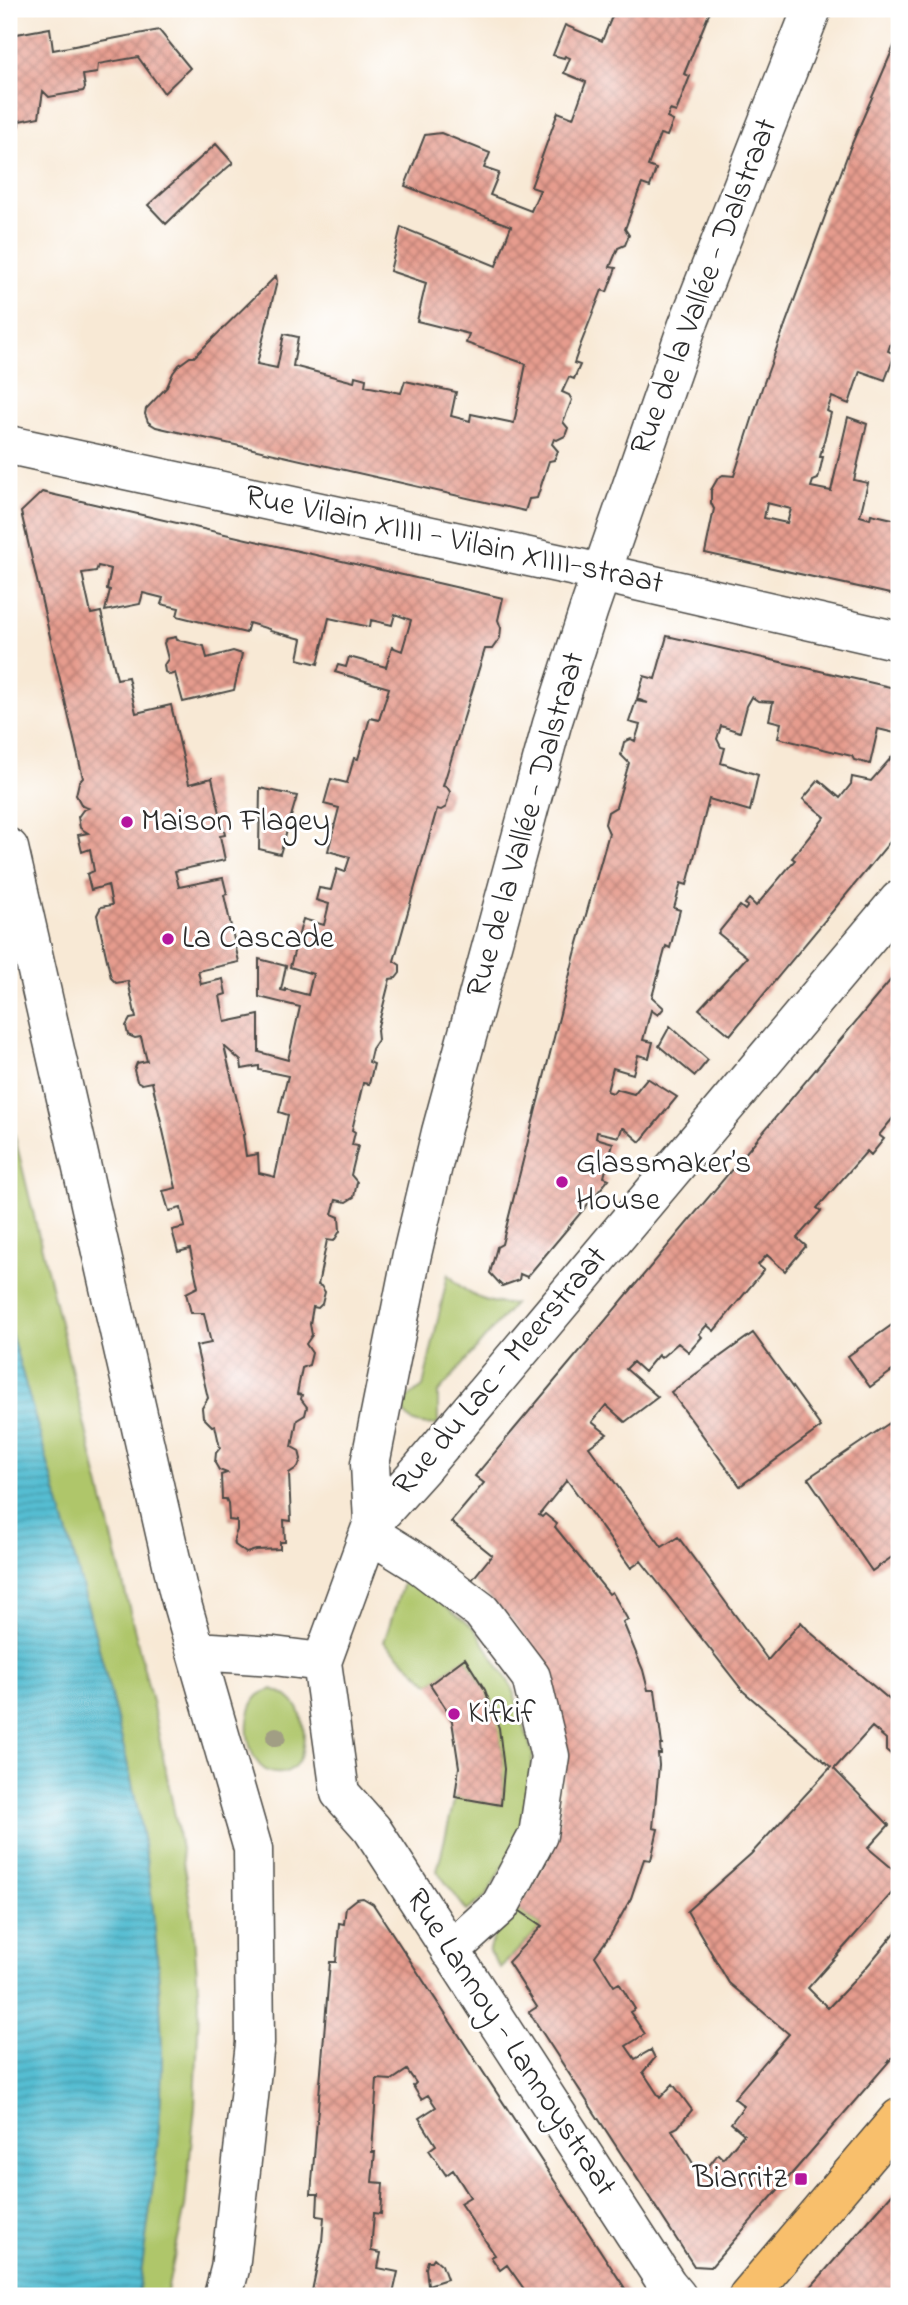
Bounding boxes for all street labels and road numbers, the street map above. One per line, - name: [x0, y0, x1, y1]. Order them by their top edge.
- street label: Rue de la Vallée - Dalstraat: [619, 112, 791, 462]
- street label: Rue Vilain XIIII - Vilain XIIII-straat: [240, 474, 668, 608]
- street label: Rue de la Vallée - Dalstraat: [455, 647, 599, 1003]
- street label: Rue du Lac - Meerstraat: [382, 1236, 620, 1507]
- street label: Rue Lannoy - Lannoystraat: [393, 1880, 628, 2206]

